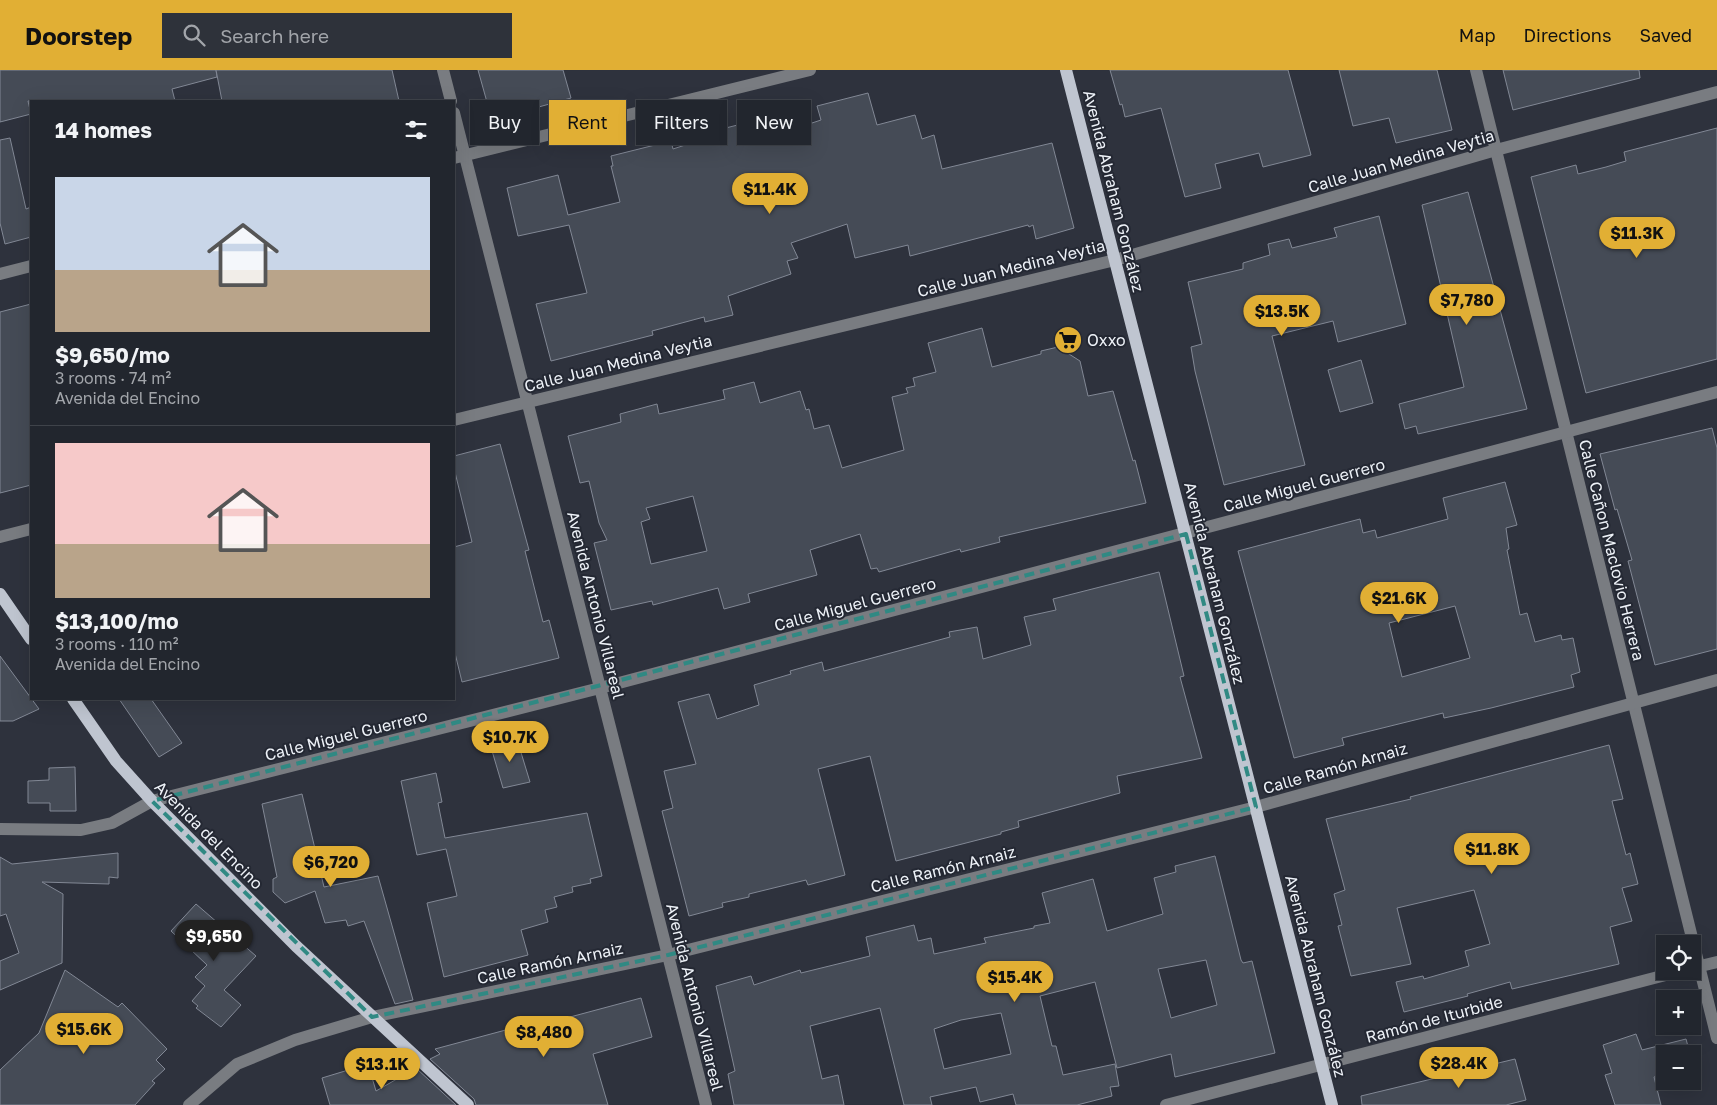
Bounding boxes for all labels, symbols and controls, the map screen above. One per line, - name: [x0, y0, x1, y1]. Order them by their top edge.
- search box: [162, 13, 512, 58]
- text: Doorstep: [25, 21, 132, 50]
- icon: search: [180, 21, 208, 49]
- text: Search here: [220, 24, 329, 47]
- text: Map: [1459, 24, 1495, 46]
- text: Directions: [1523, 24, 1611, 46]
- text: Saved: [1639, 24, 1692, 46]
- street label: Avenida Abraham González: [1079, 88, 1149, 294]
- chip: Buy: [470, 100, 539, 145]
- chip: Rent: [549, 100, 626, 145]
- chip: Filters: [636, 100, 727, 145]
- chip: New: [737, 100, 811, 145]
- icon: filters: [402, 116, 430, 144]
- text: 14 homes: [55, 117, 152, 143]
- street label: Calle Juan Medina Veytia: [1306, 125, 1496, 197]
- pin: $11.4K: [729, 172, 811, 215]
- text: $11.4K: [743, 179, 797, 199]
- icon: home: [198, 210, 288, 300]
- pin: $11.3K: [1596, 216, 1678, 259]
- text: $11.3K: [1610, 223, 1664, 243]
- street label: Calle Juan Medina Veytia: [915, 235, 1107, 301]
- pin: $7,780: [1426, 284, 1508, 326]
- text: $7,780: [1440, 290, 1494, 310]
- pin: $13.5K: [1241, 294, 1323, 337]
- text: $13.5K: [1254, 301, 1310, 321]
- supermarket icon: Oxxo: [1053, 325, 1083, 355]
- street label: Calle Juan Medina Veytia: [522, 330, 714, 396]
- place label: Oxxo: [1087, 330, 1126, 350]
- text: $9,650/mo: [55, 342, 170, 368]
- text: 3 rooms · 74 m²: [55, 368, 171, 388]
- text: Avenida del Encino: [55, 388, 200, 408]
- street label: Calle Cañon Maclovio Herrera: [1575, 437, 1649, 663]
- street label: Calle Miguel Guerrero: [1221, 454, 1387, 516]
- icon: home: [198, 475, 288, 565]
- street label: Avenida Abraham González: [1180, 480, 1250, 686]
- street label: Avenida Antonio Villareal: [563, 509, 629, 701]
- street label: Calle Miguel Guerrero: [772, 573, 938, 635]
- pin: $21.6K: [1358, 582, 1440, 624]
- text: $21.6K: [1371, 588, 1427, 608]
- text: $13,100/mo: [55, 608, 179, 634]
- text: 3 rooms · 110 m²: [55, 634, 178, 654]
- text: Avenida del Encino: [55, 654, 200, 674]
- street label: Calle Miguel Guerrero: [263, 705, 429, 765]
- pin: $10.7K: [469, 720, 551, 763]
- text: $10.7K: [483, 727, 537, 747]
- street label: Calle Ramón Arnaiz: [1261, 738, 1409, 798]
- street label: Avenida del Encino: [151, 777, 267, 893]
- pin: $11.8K: [1451, 832, 1533, 875]
- text: $11.8K: [1465, 839, 1519, 859]
- street label: Calle Ramón Arnaiz: [868, 841, 1018, 897]
- pin: $6,720: [290, 846, 372, 888]
- text: $6,720: [304, 852, 358, 872]
- street label: Avenida Abraham González: [1281, 873, 1351, 1079]
- street label: Avenida Antonio Villareal: [662, 901, 728, 1093]
- pin: $9,650: [173, 920, 255, 962]
- text: $9,650: [186, 926, 242, 946]
- map controls: [1656, 935, 1701, 1090]
- button: locate: [1656, 935, 1701, 980]
- street label: Calle Ramón Arnaiz: [475, 938, 625, 988]
- pin: $15.4K: [974, 960, 1056, 1003]
- text: $15.4K: [987, 967, 1043, 987]
- button: +: [1656, 990, 1701, 1035]
- street label: Ramón de Iturbide: [1363, 991, 1505, 1047]
- pin: $15.6K: [43, 1012, 125, 1055]
- pin: $8,480: [503, 1016, 585, 1058]
- text: $15.6K: [56, 1019, 112, 1039]
- text: $8,480: [516, 1022, 572, 1042]
- button: −: [1656, 1045, 1701, 1090]
- pin: $28.4K: [1418, 1046, 1500, 1089]
- pin: $13.1K: [341, 1048, 423, 1090]
- text: $28.4K: [1430, 1053, 1488, 1073]
- text: $13.1K: [355, 1054, 409, 1074]

